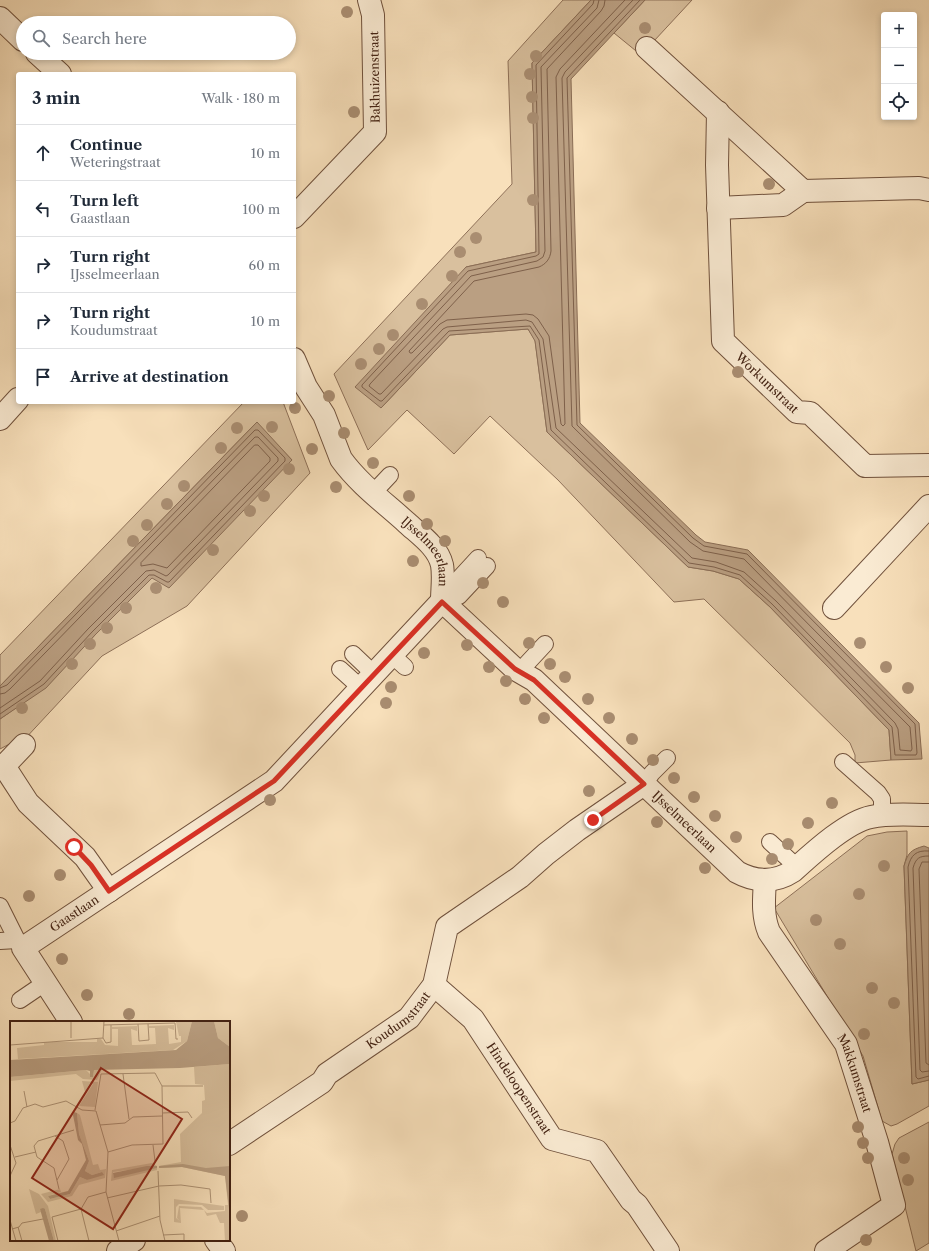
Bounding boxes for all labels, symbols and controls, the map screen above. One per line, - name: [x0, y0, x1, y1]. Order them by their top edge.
- map controls: [881, 12, 917, 120]
- button: +: [881, 12, 917, 48]
- search box: [16, 16, 296, 60]
- icon: search: [30, 27, 52, 49]
- text: Search here: [62, 29, 147, 48]
- street label: Bakhuizenstraat: [366, 30, 383, 123]
- button: −: [881, 48, 917, 84]
- button: locate: [881, 84, 917, 120]
- text: 3 min: [32, 88, 81, 108]
- text: Walk · 180 m: [201, 90, 280, 106]
- text: Continue: [70, 135, 142, 154]
- icon: ahead: [32, 142, 54, 164]
- text: 10 m: [251, 145, 280, 161]
- text: Weteringstraat: [70, 154, 161, 170]
- text: Turn left: [70, 191, 139, 210]
- icon: left: [32, 198, 54, 220]
- text: 100 m: [242, 201, 280, 217]
- text: Gaastlaan: [70, 210, 130, 226]
- text: Turn right: [70, 247, 150, 266]
- icon: right: [32, 254, 54, 276]
- text: 60 m: [249, 257, 280, 273]
- text: IJsselmeerlaan: [70, 266, 160, 282]
- text: Turn right: [70, 303, 150, 322]
- icon: right: [32, 310, 54, 332]
- text: 10 m: [251, 313, 280, 329]
- text: Koudumstraat: [70, 322, 158, 338]
- street label: Workumstraat: [732, 348, 802, 417]
- icon: arrive: [32, 366, 54, 388]
- text: Arrive at destination: [70, 367, 229, 386]
- street label: IJsselmeerlaan: [398, 513, 451, 588]
- street label: IJsselmeerlaan: [649, 788, 720, 856]
- route end: [584, 811, 602, 829]
- route start: [65, 838, 83, 856]
- street label: Gaastlaan: [47, 891, 102, 935]
- street label: Koudumstraat: [363, 988, 434, 1052]
- inset map: [10, 1021, 230, 1241]
- street label: Makkumstraat: [834, 1031, 875, 1115]
- street label: Hindeloopenstraat: [484, 1040, 555, 1138]

